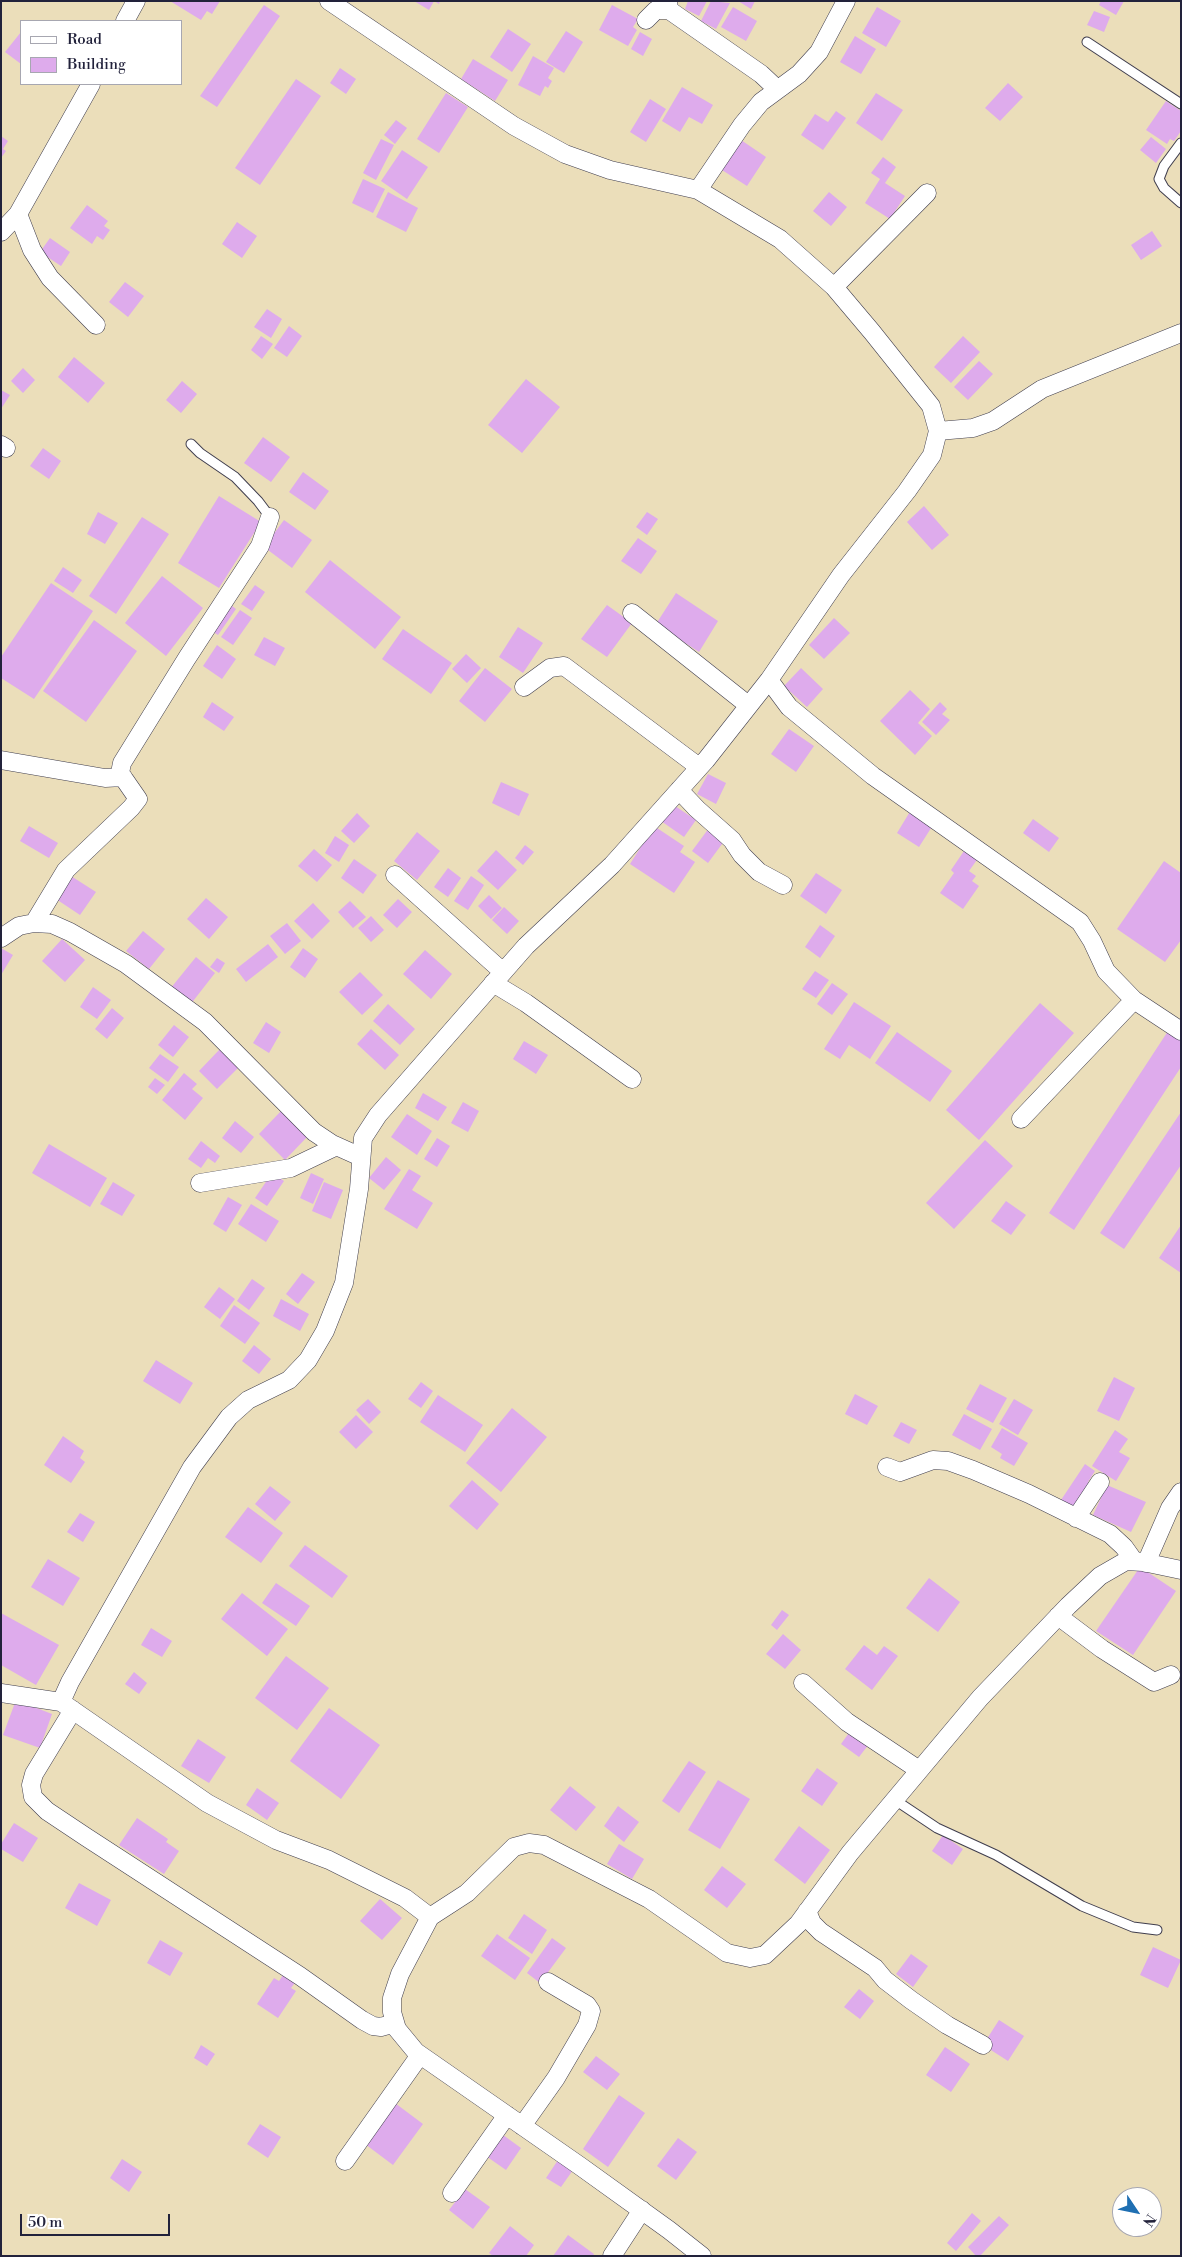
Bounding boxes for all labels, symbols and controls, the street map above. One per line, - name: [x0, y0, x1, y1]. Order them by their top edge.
- legend: [20, 20, 182, 85]
- text: Road: [67, 30, 102, 49]
- text: Building: [67, 55, 126, 74]
- north arrow: [1112, 2187, 1162, 2237]
- scale bar: [22, 2204, 172, 2236]
- text: N: [1138, 2210, 1159, 2229]
- text: 50 m: [28, 2213, 62, 2232]

